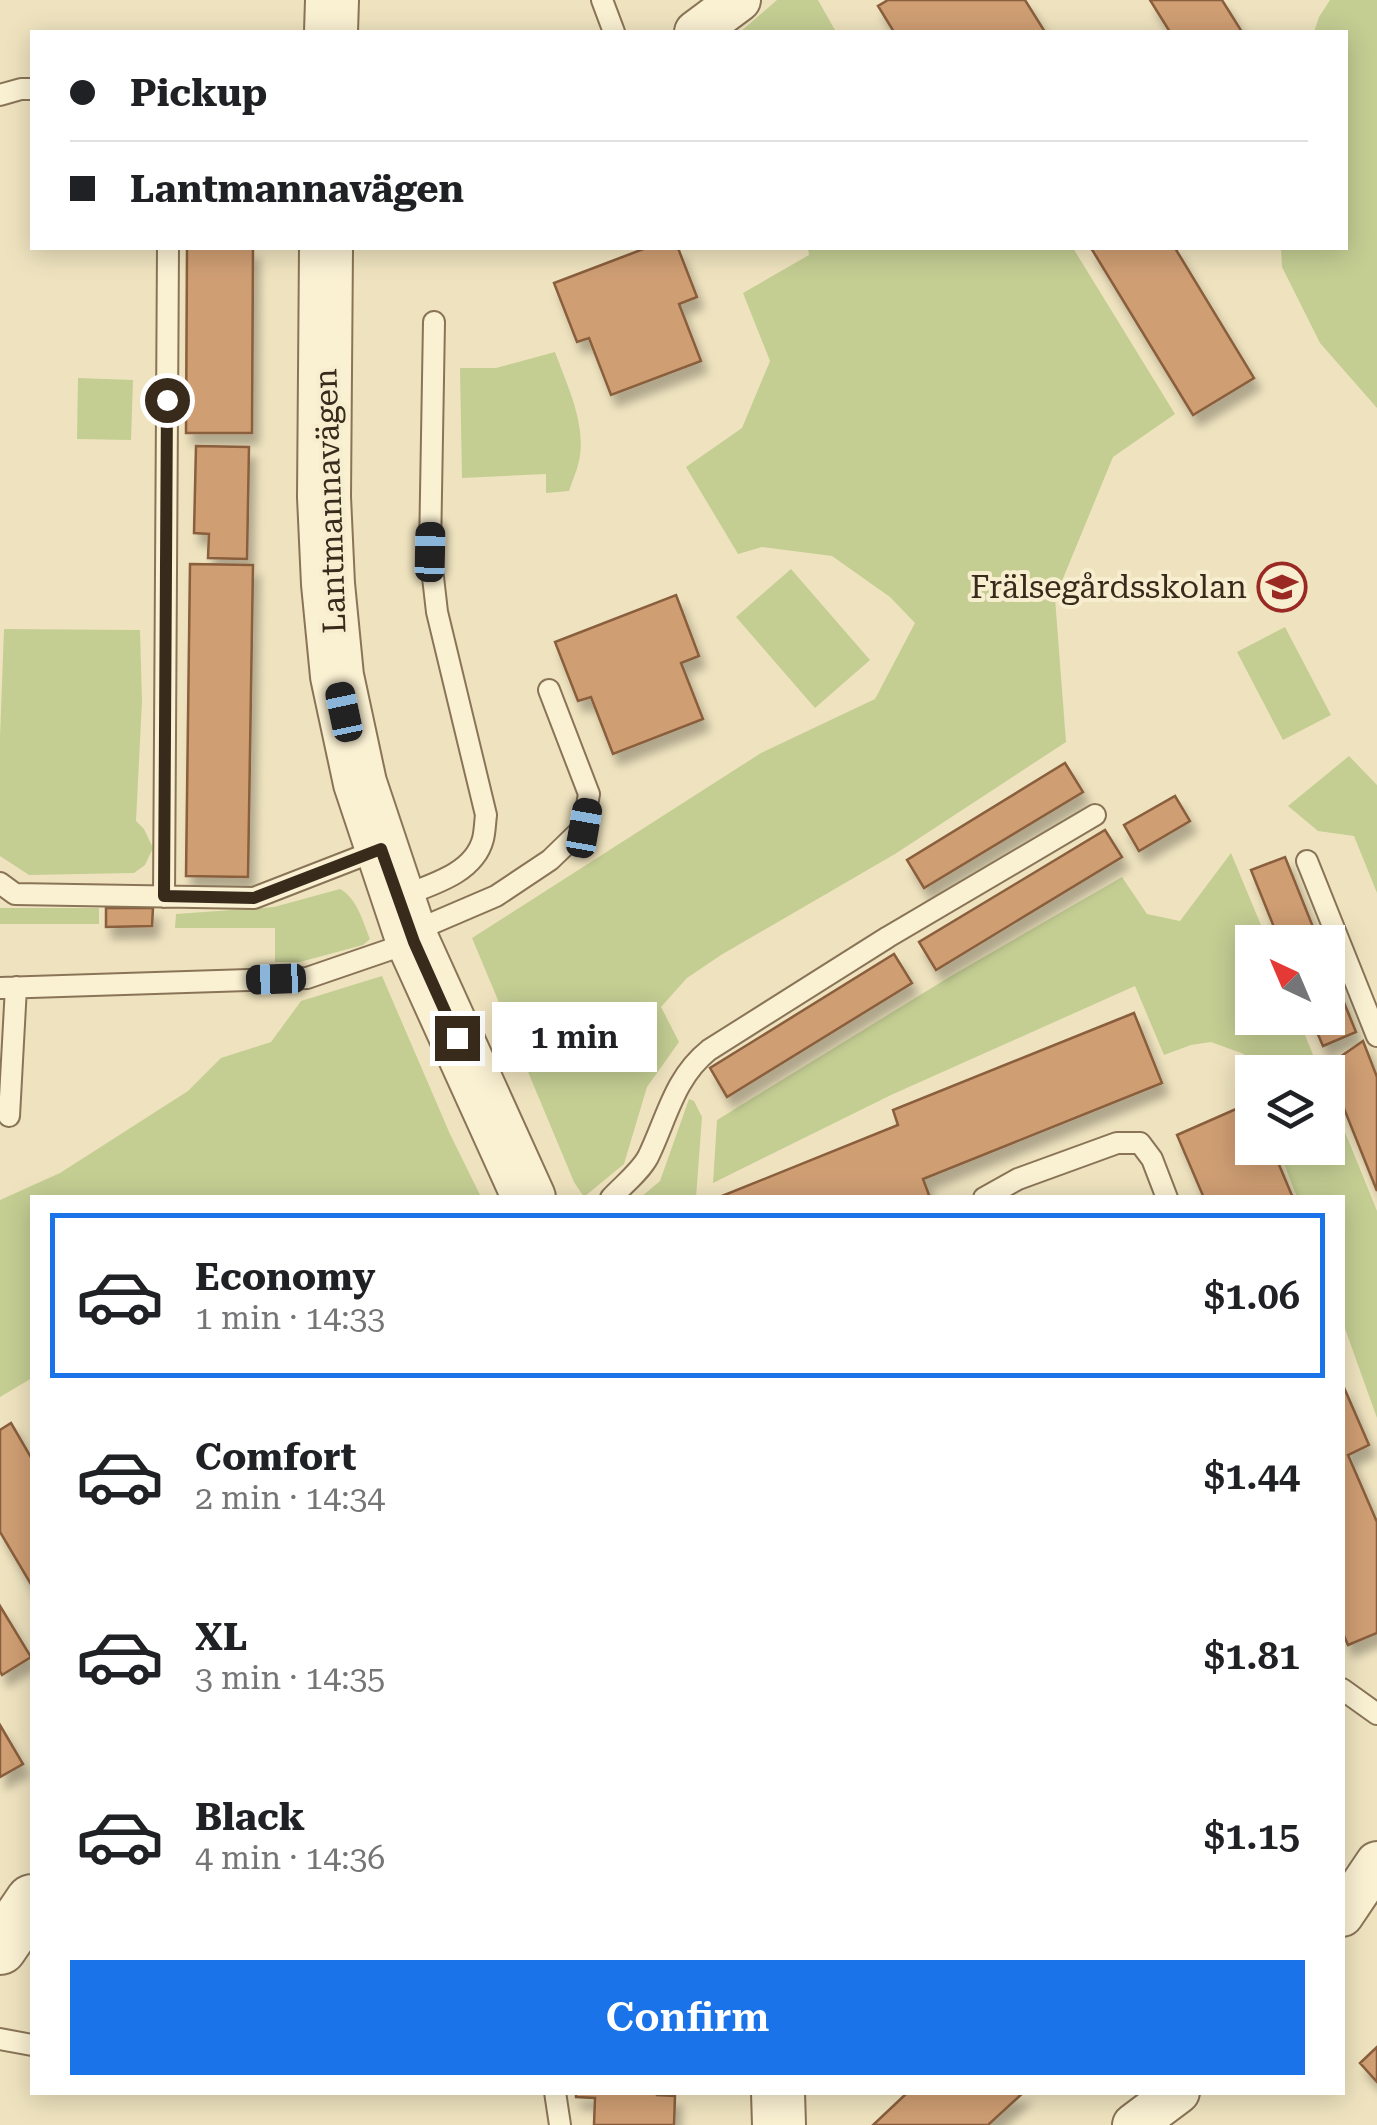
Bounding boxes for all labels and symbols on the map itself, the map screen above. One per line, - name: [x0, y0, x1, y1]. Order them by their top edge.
- street label: Lantmannavägen: [306, 368, 354, 634]
- route start: [145, 378, 190, 423]
- car: [414, 522, 446, 582]
- school or university icon: Frälsegårdsskolan: [1256, 561, 1308, 613]
- place label: Frälsegårdsskolan: [970, 568, 1247, 606]
- car: [323, 680, 365, 744]
- car: [564, 796, 604, 860]
- north arrow: [1235, 925, 1345, 1035]
- car: [245, 963, 307, 995]
- callout: 1 min: [492, 1003, 657, 1073]
- route end: [435, 1016, 480, 1061]

